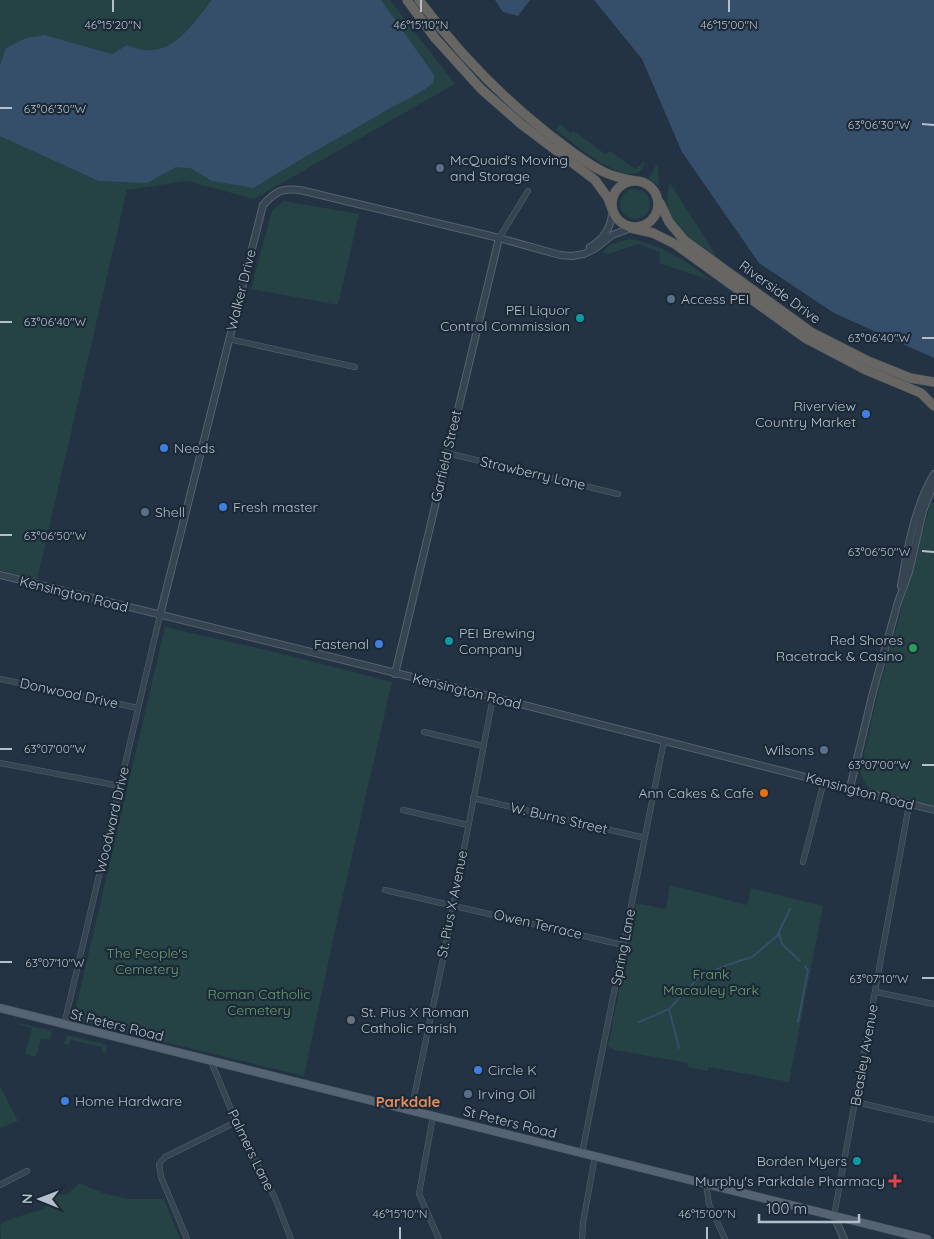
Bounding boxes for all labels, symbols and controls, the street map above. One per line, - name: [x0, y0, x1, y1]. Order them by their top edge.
- text: 46°15'20"N: [84, 17, 142, 32]
- text: 46°15'10"N: [394, 17, 448, 32]
- text: 46°15'00"N: [700, 17, 758, 32]
- text: 63°06'30"W: [24, 101, 87, 116]
- text: 63°06'30"W: [848, 117, 911, 132]
- place label: McQuaid's Moving and Storage: [450, 151, 568, 185]
- marker: McQuaid's Moving and Storage: [434, 162, 446, 174]
- street label: Walker Drive: [222, 247, 260, 332]
- street label: Riverside Drive: [736, 256, 824, 328]
- place label: Access PEI: [681, 290, 749, 308]
- marker: Access PEI: [665, 293, 677, 305]
- place label: PEI Liquor Control Commission: [440, 301, 571, 335]
- marker: PEI Liquor Control Commission: [574, 312, 586, 324]
- text: 63°06'40"W: [24, 314, 87, 329]
- text: 63°06'40"W: [848, 330, 911, 345]
- place label: Riverview Country Market: [755, 397, 856, 431]
- street label: Garfield Street: [427, 408, 465, 504]
- marker: Riverview Country Market: [860, 408, 872, 420]
- place label: Needs: [174, 439, 215, 457]
- marker: Needs: [158, 442, 170, 454]
- street label: Strawberry Lane: [479, 452, 588, 494]
- place label: Fresh master: [233, 498, 319, 516]
- marker: Fresh master: [217, 501, 229, 513]
- place label: Shell: [155, 503, 185, 521]
- marker: Shell: [139, 506, 151, 518]
- text: 63°06'50"W: [24, 528, 87, 543]
- text: 63°06'50"W: [848, 544, 911, 559]
- street label: Kensington Road: [18, 572, 130, 616]
- place label: PEI Brewing Company: [459, 624, 535, 658]
- place label: Red Shores Racetrack & Casino: [776, 631, 903, 665]
- place label: Fastenal: [314, 635, 369, 653]
- marker: PEI Brewing Company: [443, 635, 455, 647]
- marker: Fastenal: [373, 638, 385, 650]
- marker: Red Shores Racetrack & Casino: [907, 642, 919, 654]
- street label: Kensington Road: [411, 669, 523, 713]
- street label: Donwood Drive: [18, 674, 120, 712]
- text: 63°07'00"W: [24, 741, 86, 756]
- place label: Wilsons: [765, 741, 814, 759]
- marker: Wilsons: [818, 744, 830, 756]
- text: 63°07'00"W: [848, 757, 910, 772]
- street label: Woodward Drive: [91, 765, 133, 875]
- street label: Kensington Road: [804, 768, 916, 814]
- place label: Ann Cakes & Cafe: [638, 784, 754, 802]
- marker: Ann Cakes & Cafe: [758, 787, 770, 799]
- street label: W. Burns Street: [509, 798, 610, 838]
- street label: St. Pius X Avenue: [433, 849, 471, 959]
- street label: Owen Terrace: [492, 905, 584, 943]
- street label: Spring Lane: [607, 907, 639, 987]
- park label: The People's Cemetery: [106, 944, 188, 978]
- text: 63°07'10"W: [25, 955, 85, 970]
- park label: Frank Macauley Park: [663, 965, 759, 999]
- text: 63°07'10"W: [849, 971, 909, 986]
- park label: Roman Catholic Cemetery: [207, 985, 311, 1019]
- place label: St. Pius X Roman Catholic Parish: [361, 1003, 469, 1037]
- street label: Beasley Avenue: [846, 1003, 882, 1107]
- street label: St Peters Road: [68, 1005, 166, 1045]
- marker: St. Pius X Roman Catholic Parish: [345, 1014, 357, 1026]
- place label: Circle K: [488, 1061, 537, 1079]
- marker: Circle K: [472, 1064, 484, 1076]
- place label: Irving Oil: [478, 1085, 536, 1103]
- marker: Irving Oil: [462, 1088, 474, 1100]
- place label: Home Hardware: [75, 1092, 182, 1110]
- district label: Parkdale: [376, 1092, 440, 1111]
- marker: Home Hardware: [59, 1095, 71, 1107]
- street label: St Peters Road: [461, 1102, 559, 1142]
- street label: Palmers Lane: [224, 1106, 278, 1194]
- place label: Borden Myers: [757, 1152, 847, 1170]
- marker: Borden Myers: [851, 1155, 863, 1167]
- place label: Murphy's Parkdale Pharmacy: [695, 1172, 885, 1190]
- north arrow: [15, 1174, 65, 1224]
- marker: Murphy's Parkdale Pharmacy: [889, 1175, 901, 1187]
- scale bar: [759, 1192, 859, 1224]
- text: N: [18, 1193, 36, 1204]
- text: 100 m: [766, 1199, 807, 1218]
- text: 46°15'10"N: [373, 1206, 427, 1221]
- text: 46°15'00"N: [678, 1206, 736, 1221]

